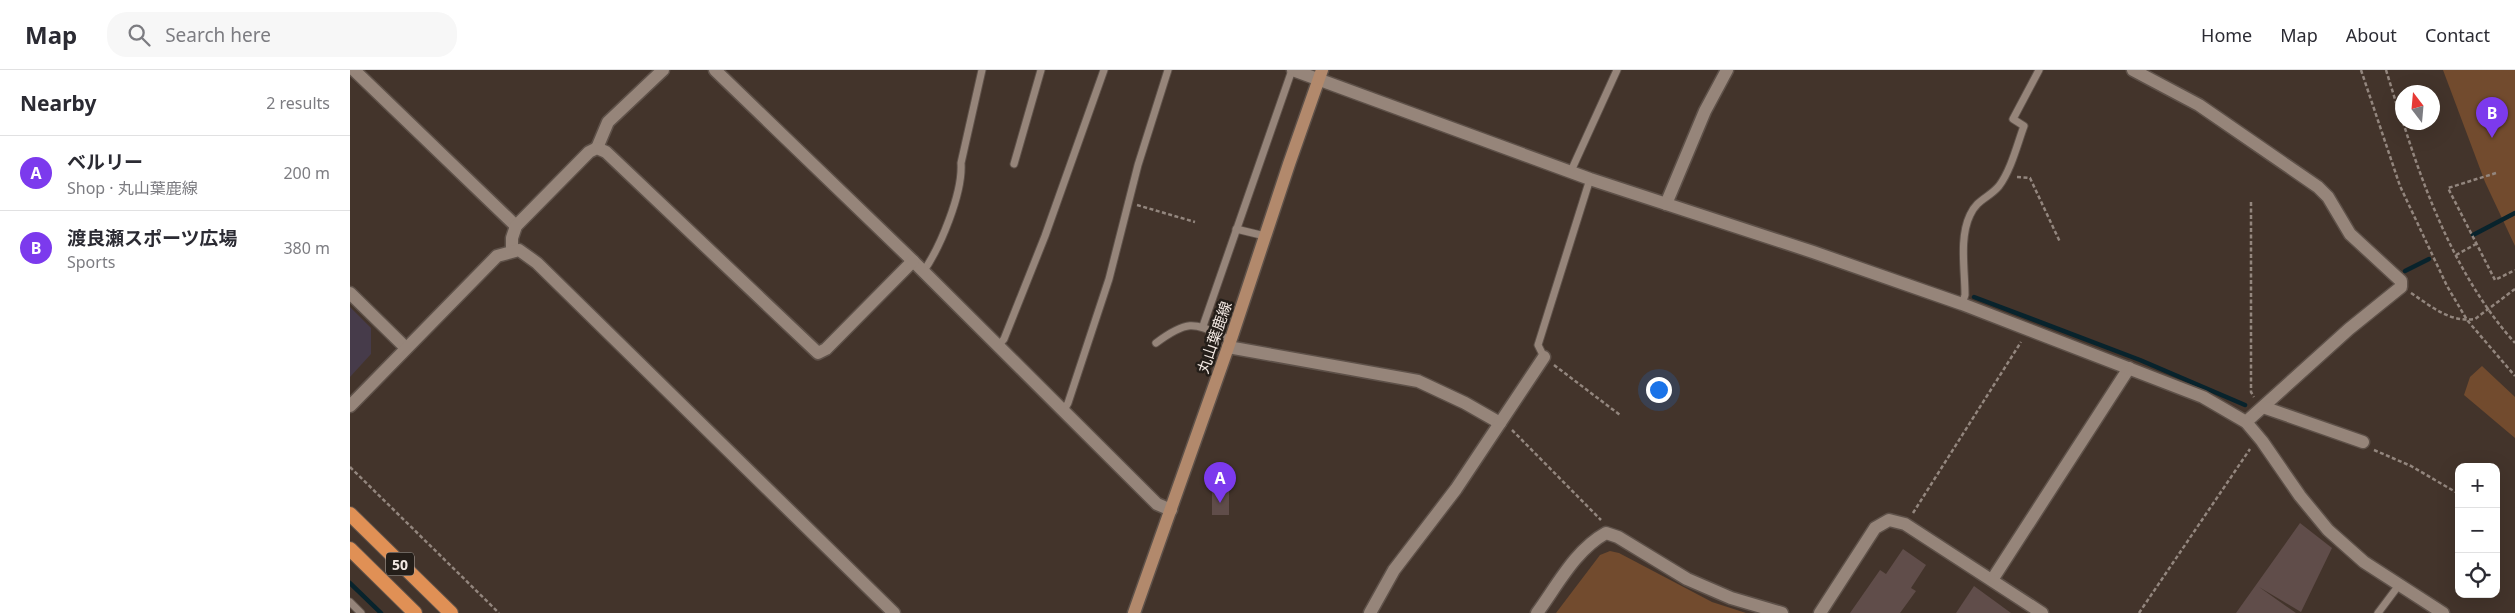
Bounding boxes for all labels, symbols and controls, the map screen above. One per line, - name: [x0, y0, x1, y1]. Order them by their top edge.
- search box: [107, 12, 457, 57]
- text: Map: [25, 18, 77, 51]
- icon: search: [125, 21, 153, 49]
- text: Search here: [165, 22, 271, 48]
- text: Home: [2201, 23, 2252, 47]
- text: Map: [2280, 23, 2318, 47]
- text: About: [2346, 23, 2397, 47]
- text: Contact: [2425, 23, 2490, 47]
- north arrow: [2395, 85, 2440, 130]
- text: Nearby: [20, 89, 96, 117]
- text: 2 results: [266, 92, 330, 114]
- pin: B: [2476, 97, 2508, 138]
- text: ベルリー: [67, 149, 143, 175]
- text: A: [30, 162, 42, 184]
- text: 200 m: [283, 162, 330, 184]
- text: Shop · 丸山葉鹿線: [67, 177, 198, 199]
- text: 渡良瀬スポーツ広場: [67, 225, 238, 251]
- text: B: [31, 237, 41, 259]
- text: 380 m: [283, 237, 330, 259]
- text: Sports: [67, 251, 115, 273]
- street label: 丸山葉鹿線: [1192, 298, 1236, 376]
- your location: [1646, 377, 1672, 403]
- pin: A: [1204, 462, 1236, 503]
- map controls: [2455, 463, 2500, 598]
- button: +: [2455, 463, 2500, 508]
- button: −: [2455, 508, 2500, 553]
- road number: 50: [386, 552, 414, 576]
- button: locate: [2455, 553, 2500, 598]

